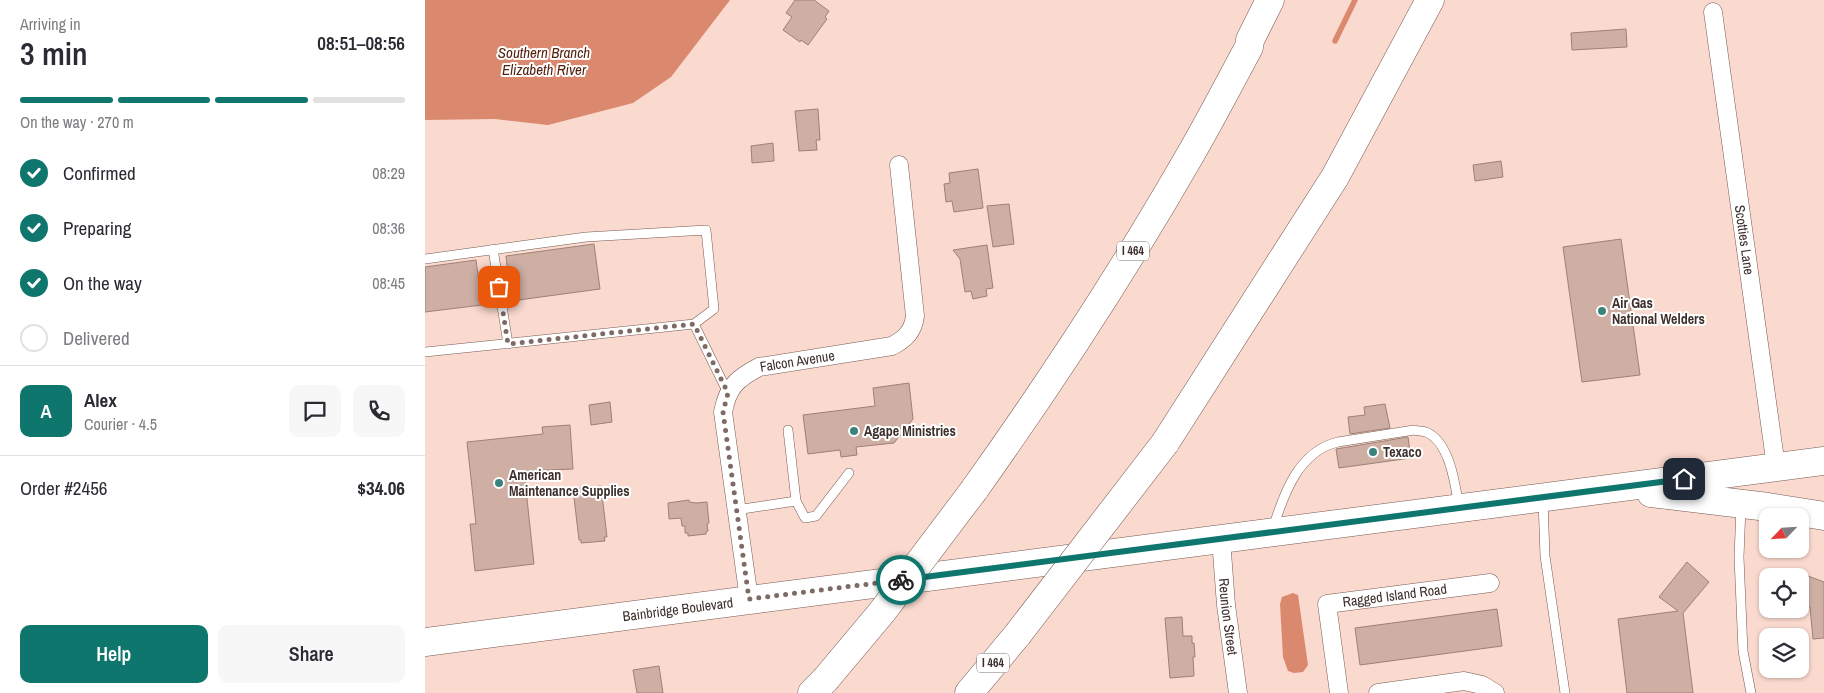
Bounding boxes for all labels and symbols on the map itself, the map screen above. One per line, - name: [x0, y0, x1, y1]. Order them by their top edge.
- water label: Southern Branch Elizabeth River: [498, 42, 590, 80]
- street label: Scotties Lane: [1731, 204, 1758, 276]
- road number: I 464: [1117, 242, 1149, 260]
- pin: [478, 266, 520, 308]
- place label: Air Gas National Welders: [1612, 294, 1705, 328]
- marker: Air Gas National Welders: [1596, 305, 1608, 317]
- street label: Falcon Avenue: [759, 346, 836, 376]
- place label: Agape Ministries: [864, 422, 956, 440]
- marker: Agape Ministries: [848, 425, 860, 437]
- place label: Texaco: [1383, 443, 1422, 461]
- marker: Texaco: [1367, 446, 1379, 458]
- pin: [1663, 458, 1705, 500]
- place label: American Maintenance Supplies: [509, 466, 630, 500]
- marker: American Maintenance Supplies: [493, 477, 505, 489]
- north arrow: [1759, 508, 1809, 558]
- courier: [876, 555, 926, 605]
- street label: Reunion Street: [1215, 578, 1242, 656]
- street label: Ragged Island Road: [1342, 580, 1448, 611]
- street label: Bainbridge Boulevard: [622, 593, 734, 625]
- road number: I 464: [977, 654, 1009, 672]

